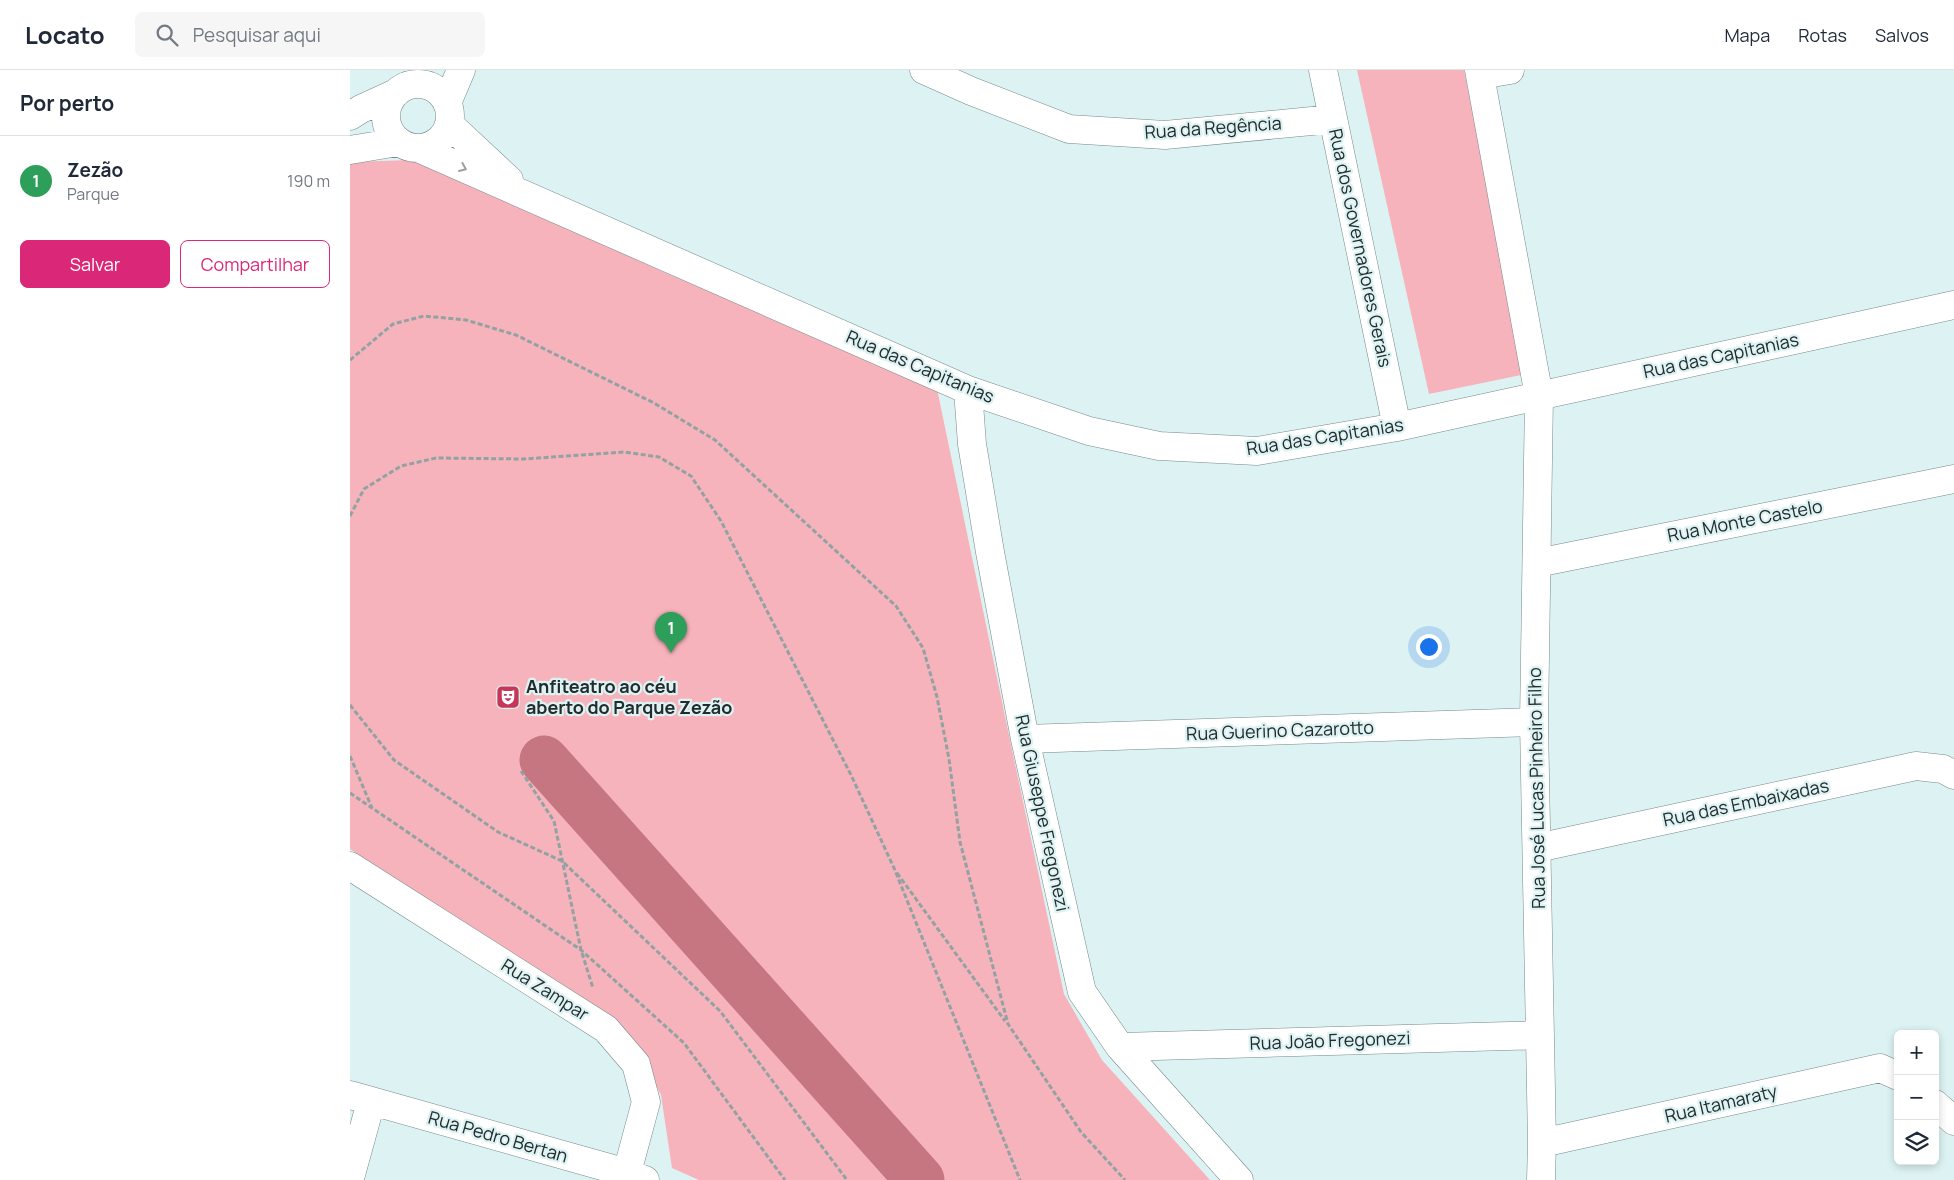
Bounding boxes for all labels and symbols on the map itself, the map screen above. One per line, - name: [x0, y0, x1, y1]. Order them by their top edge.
- street label: Rua da Regência: [1144, 110, 1282, 144]
- street label: Rua dos Governadores Gerais: [1324, 126, 1398, 369]
- one-way arrow: [458, 162, 466, 172]
- street label: Rua das Capitanias: [843, 324, 998, 408]
- street label: Rua das Capitanias: [1641, 327, 1801, 383]
- street label: Rua das Capitanias: [1245, 412, 1405, 460]
- street label: Rua Monte Castelo: [1665, 493, 1824, 547]
- pin: 1: [655, 612, 687, 653]
- your location: [1416, 634, 1442, 660]
- street label: Rua José Lucas Pinheiro Filho: [1522, 667, 1550, 909]
- place label: Anfiteatro ao céu aberto do Parque Zezão: [526, 674, 732, 719]
- theatre icon: Anfiteatro ao céu aberto do Parque Zezão: [495, 684, 521, 710]
- street label: Rua Giuseppe Fregonezi: [1010, 712, 1076, 913]
- street label: Rua Guerino Cazarotto: [1186, 715, 1374, 745]
- street label: Rua das Embaixadas: [1661, 773, 1831, 831]
- street label: Rua Zampar: [497, 953, 594, 1026]
- street label: Rua João Fregonezi: [1249, 1025, 1411, 1055]
- street label: Rua Itamaraty: [1662, 1078, 1780, 1128]
- street label: Rua Pedro Bertan: [426, 1105, 571, 1167]

